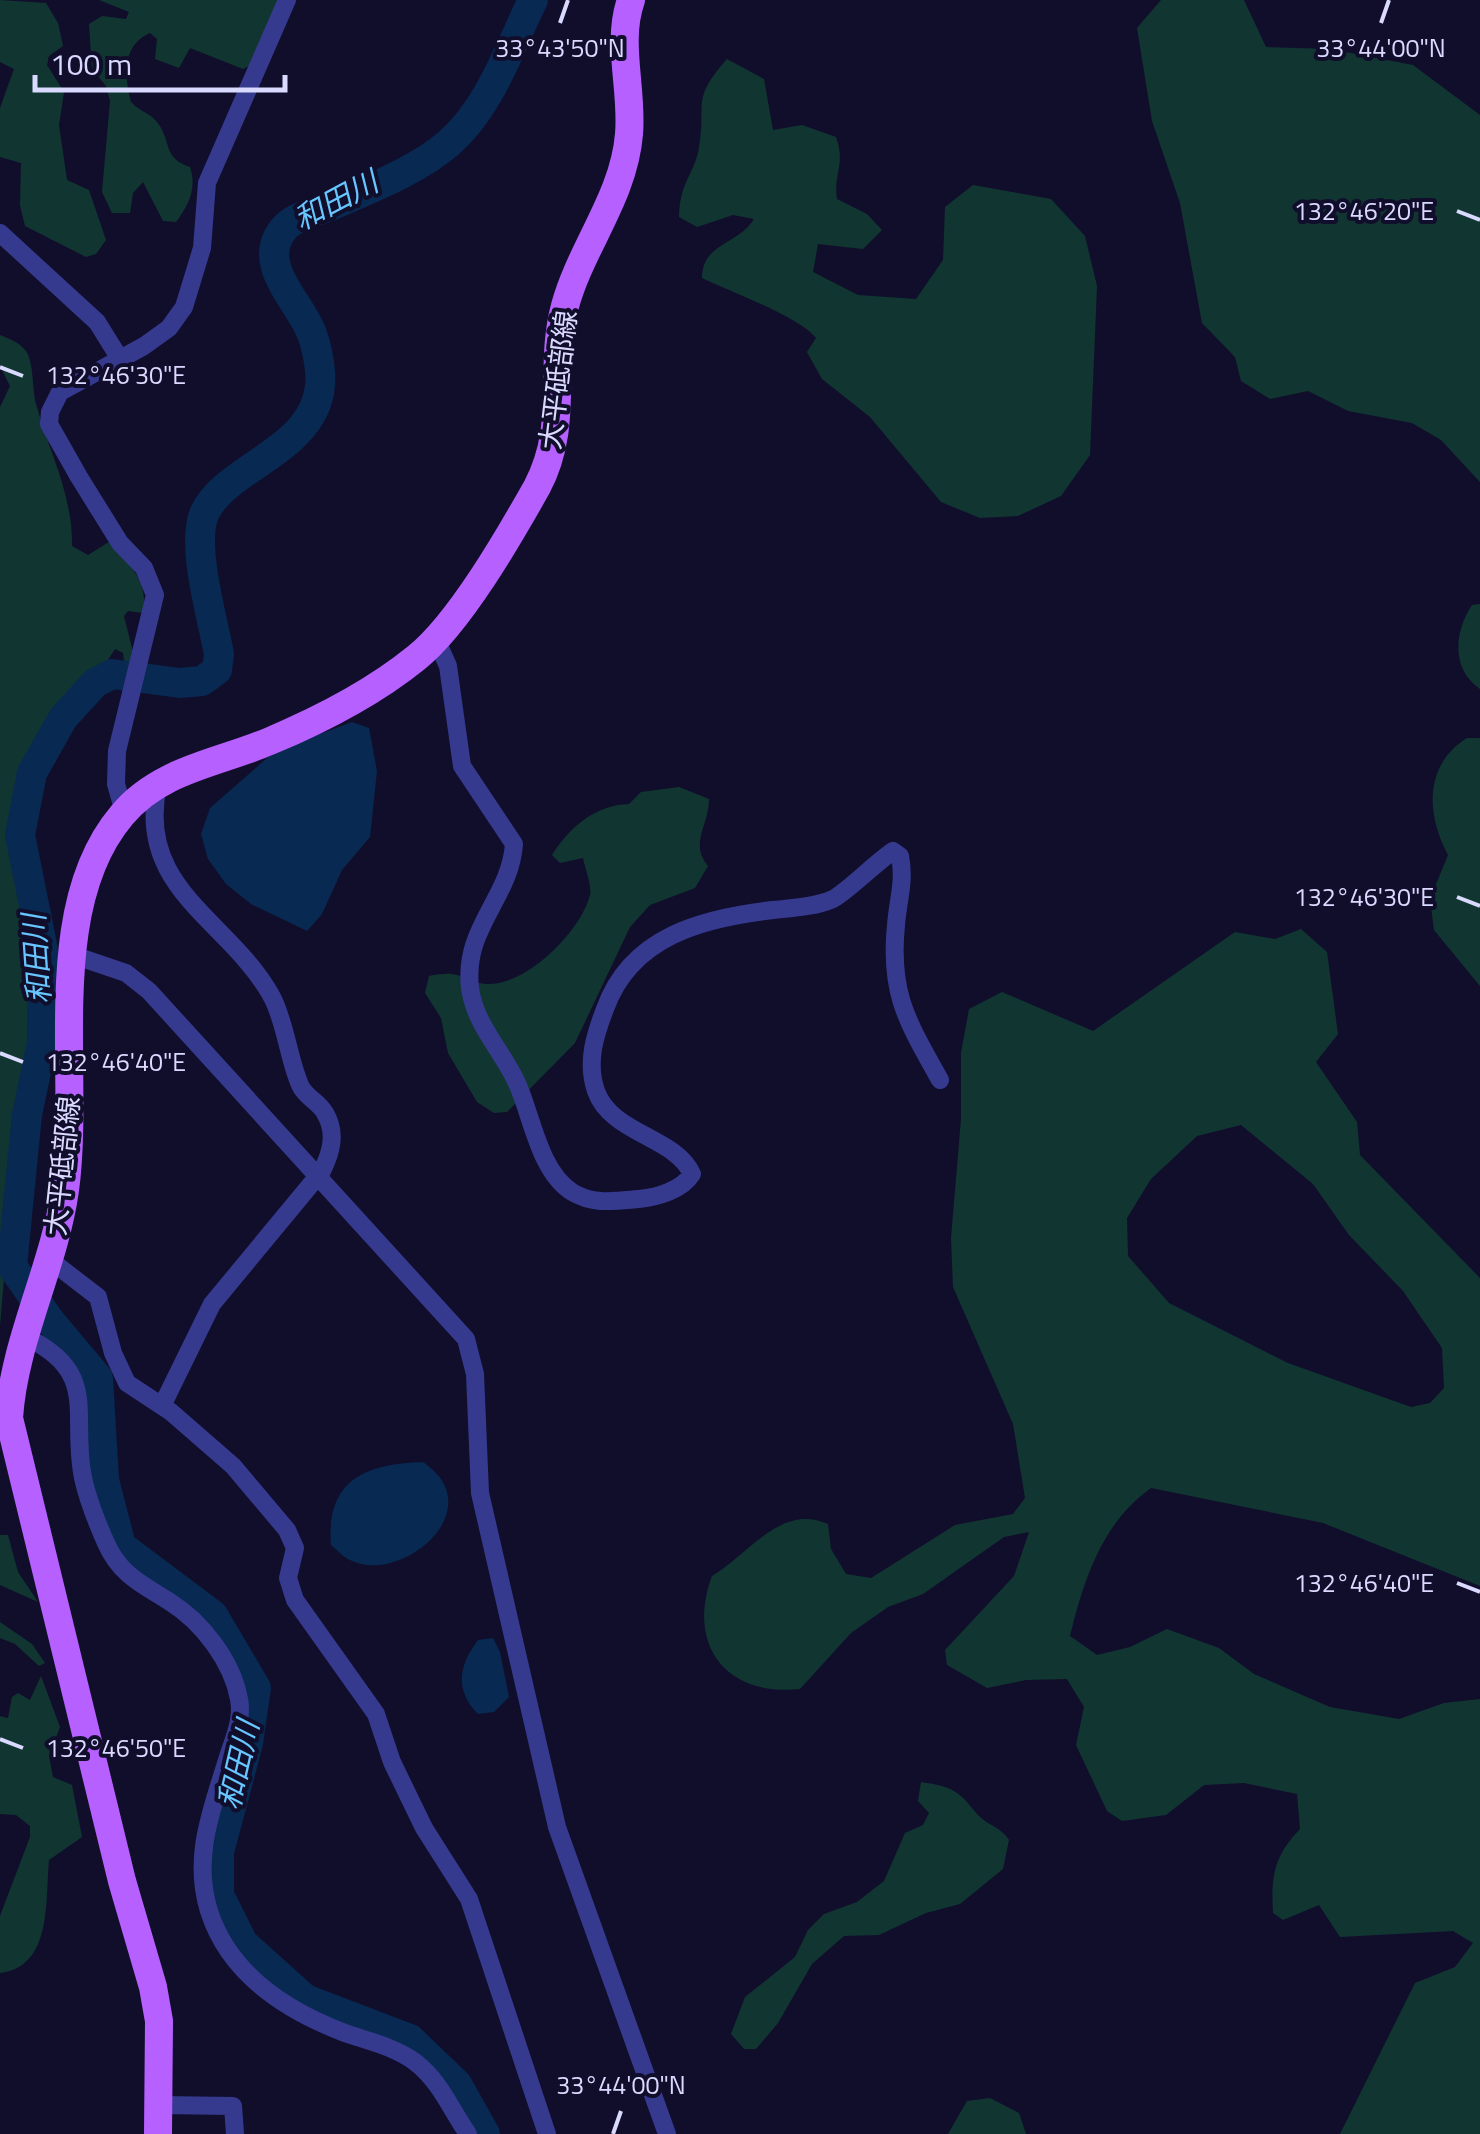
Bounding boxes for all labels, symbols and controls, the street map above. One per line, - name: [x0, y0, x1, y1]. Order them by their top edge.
- text: 33°43'50"N: [495, 29, 625, 67]
- text: 33°44'00"N: [1316, 29, 1446, 67]
- scale bar: [35, 30, 285, 92]
- text: 100 m: [50, 41, 132, 87]
- water label: 和田川: [285, 157, 389, 242]
- text: 132°46'20"E: [1294, 192, 1434, 230]
- street label: 大平砥部線: [528, 308, 587, 452]
- text: 132°46'30"E: [46, 356, 186, 394]
- text: 132°46'30"E: [1294, 878, 1434, 916]
- water label: 和田川: [10, 910, 62, 1006]
- text: 132°46'40"E: [46, 1043, 186, 1081]
- street label: 大平砥部線: [33, 1094, 90, 1238]
- text: 132°46'40"E: [1294, 1564, 1434, 1602]
- water label: 和田川: [205, 1713, 271, 1814]
- text: 132°46'50"E: [46, 1729, 186, 1767]
- text: 33°44'00"N: [556, 2066, 686, 2104]

